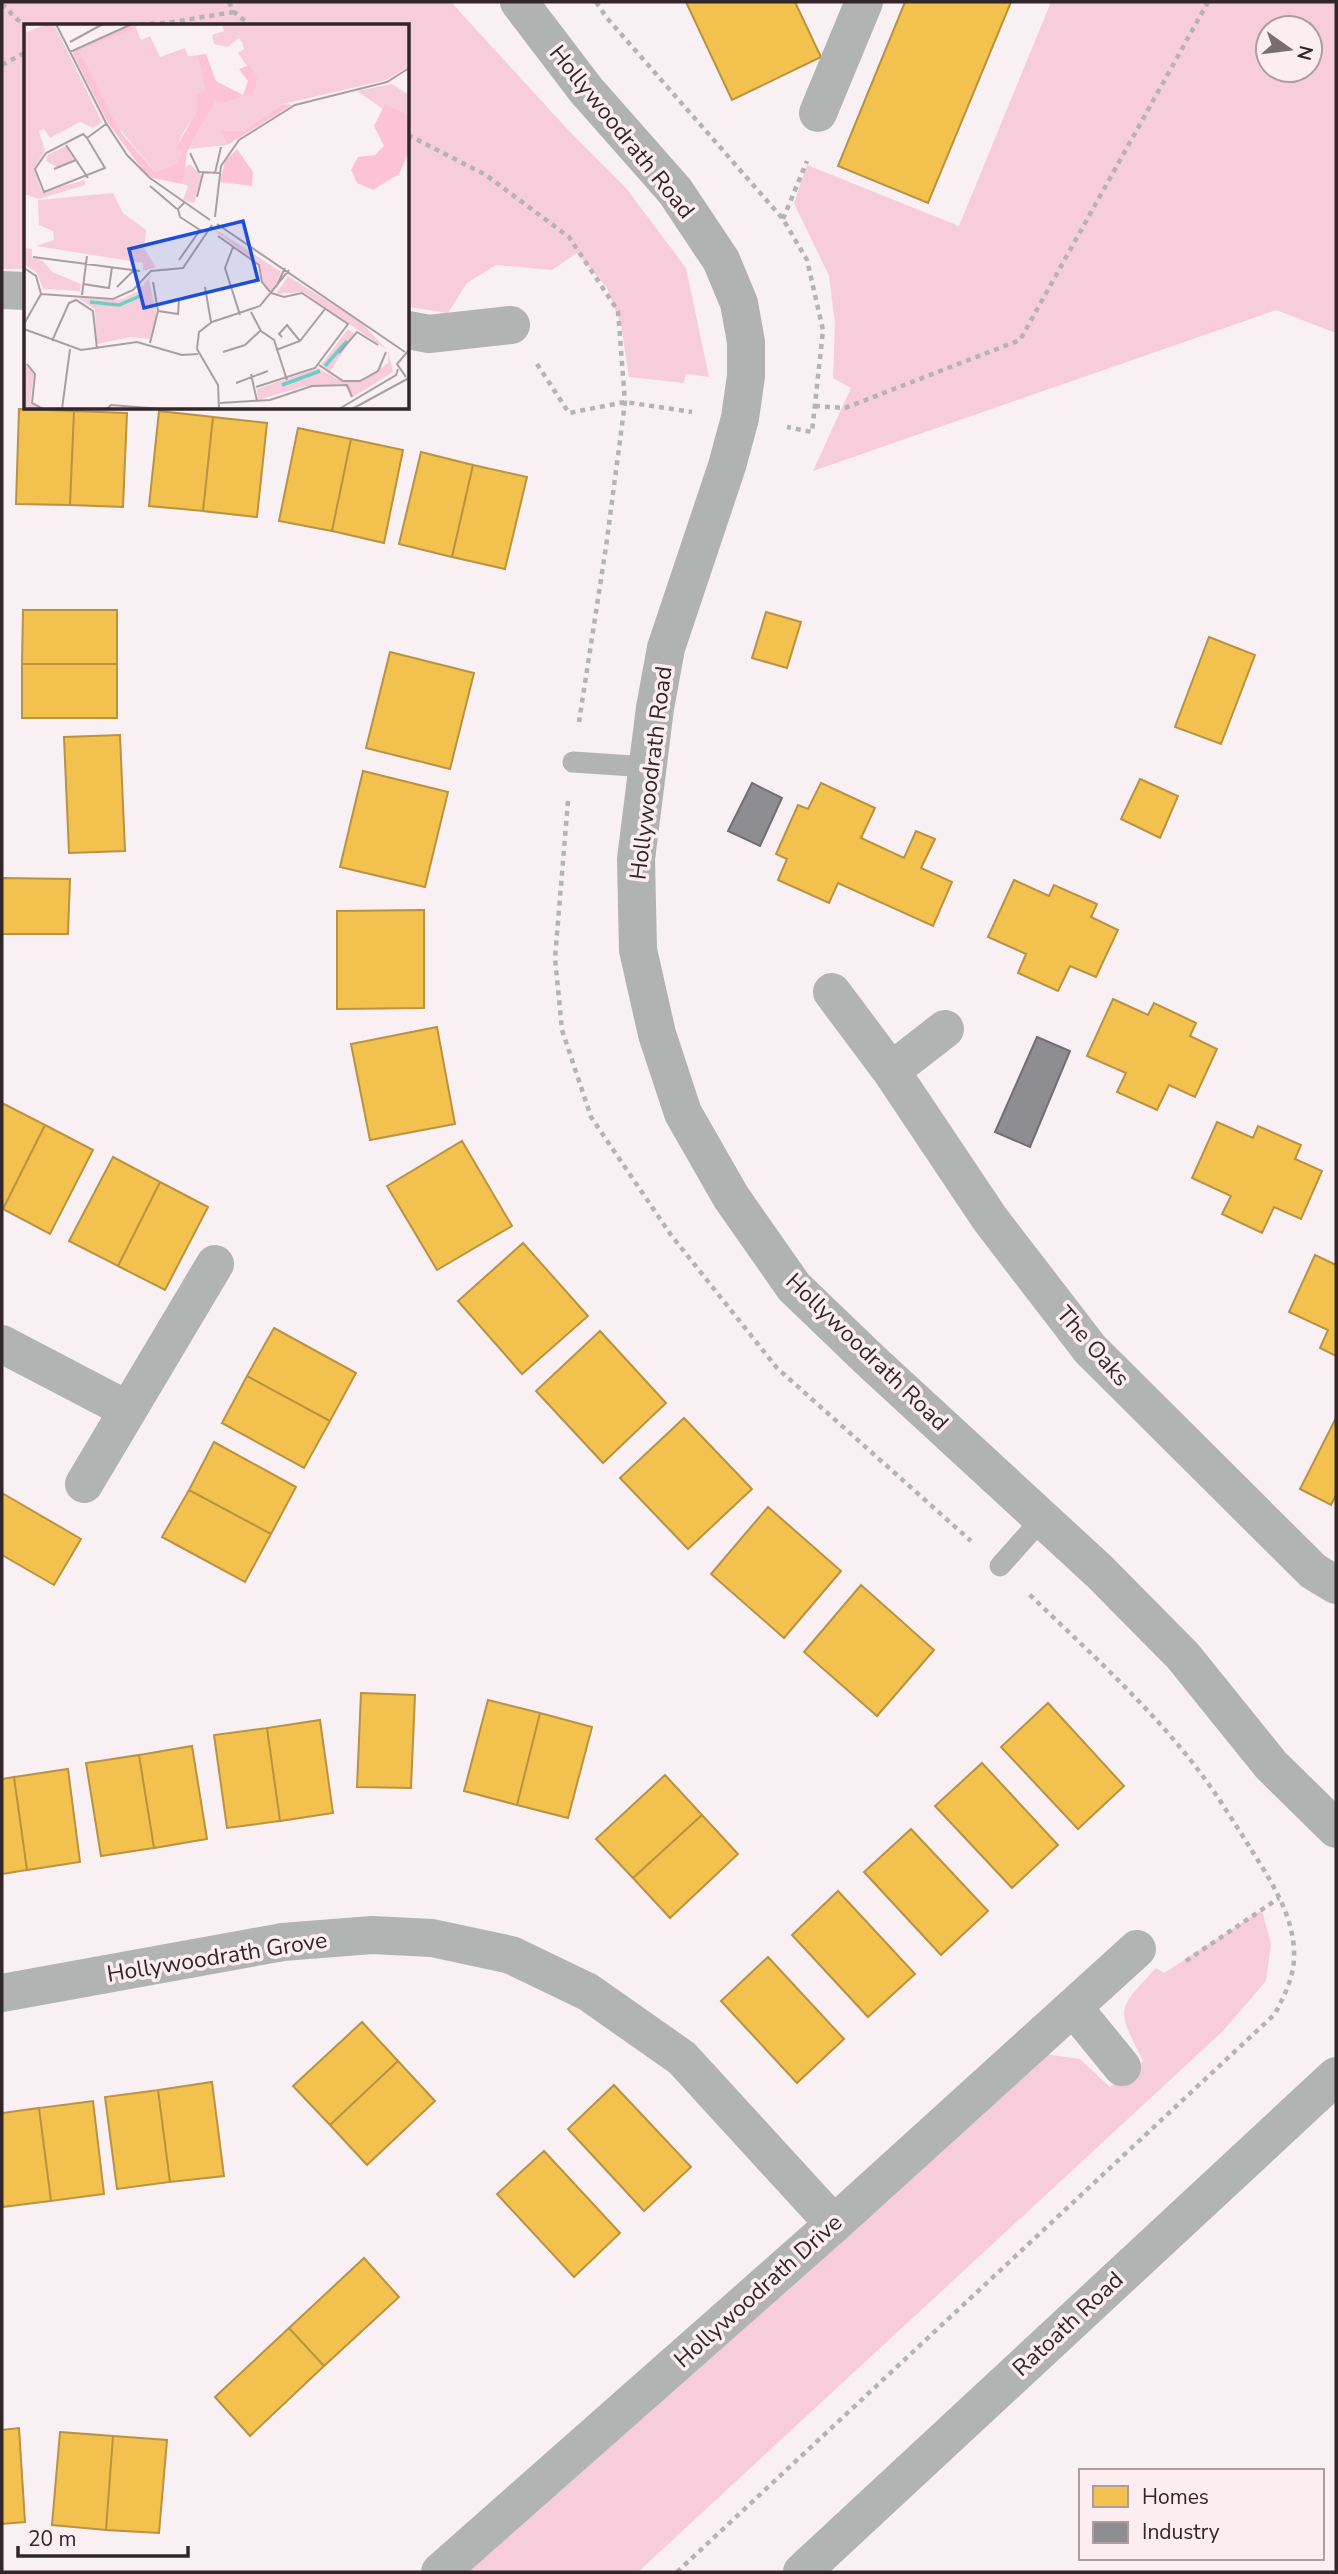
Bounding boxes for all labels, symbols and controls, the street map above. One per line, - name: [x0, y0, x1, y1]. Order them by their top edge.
- north arrow: [1254, 14, 1324, 84]
- inset map: [24, 24, 410, 410]
- street label: Hollywoodrath Road: [542, 39, 702, 225]
- text: N: [1290, 43, 1319, 63]
- street label: Hollywoodrath Road: [623, 664, 679, 882]
- street label: Hollywoodrath Road: [779, 1266, 955, 1438]
- street label: The Oaks: [1049, 1299, 1137, 1393]
- street label: Hollywoodrath Grove: [105, 1924, 329, 1990]
- street label: Hollywoodrath Drive: [667, 2207, 849, 2375]
- street label: Ratoath Road: [1006, 2265, 1130, 2383]
- legend: [1079, 2469, 1324, 2560]
- text: Homes: [1142, 2483, 1209, 2511]
- scale bar: [18, 2514, 187, 2558]
- text: Industry: [1142, 2518, 1220, 2546]
- text: 20 m: [28, 2525, 77, 2553]

